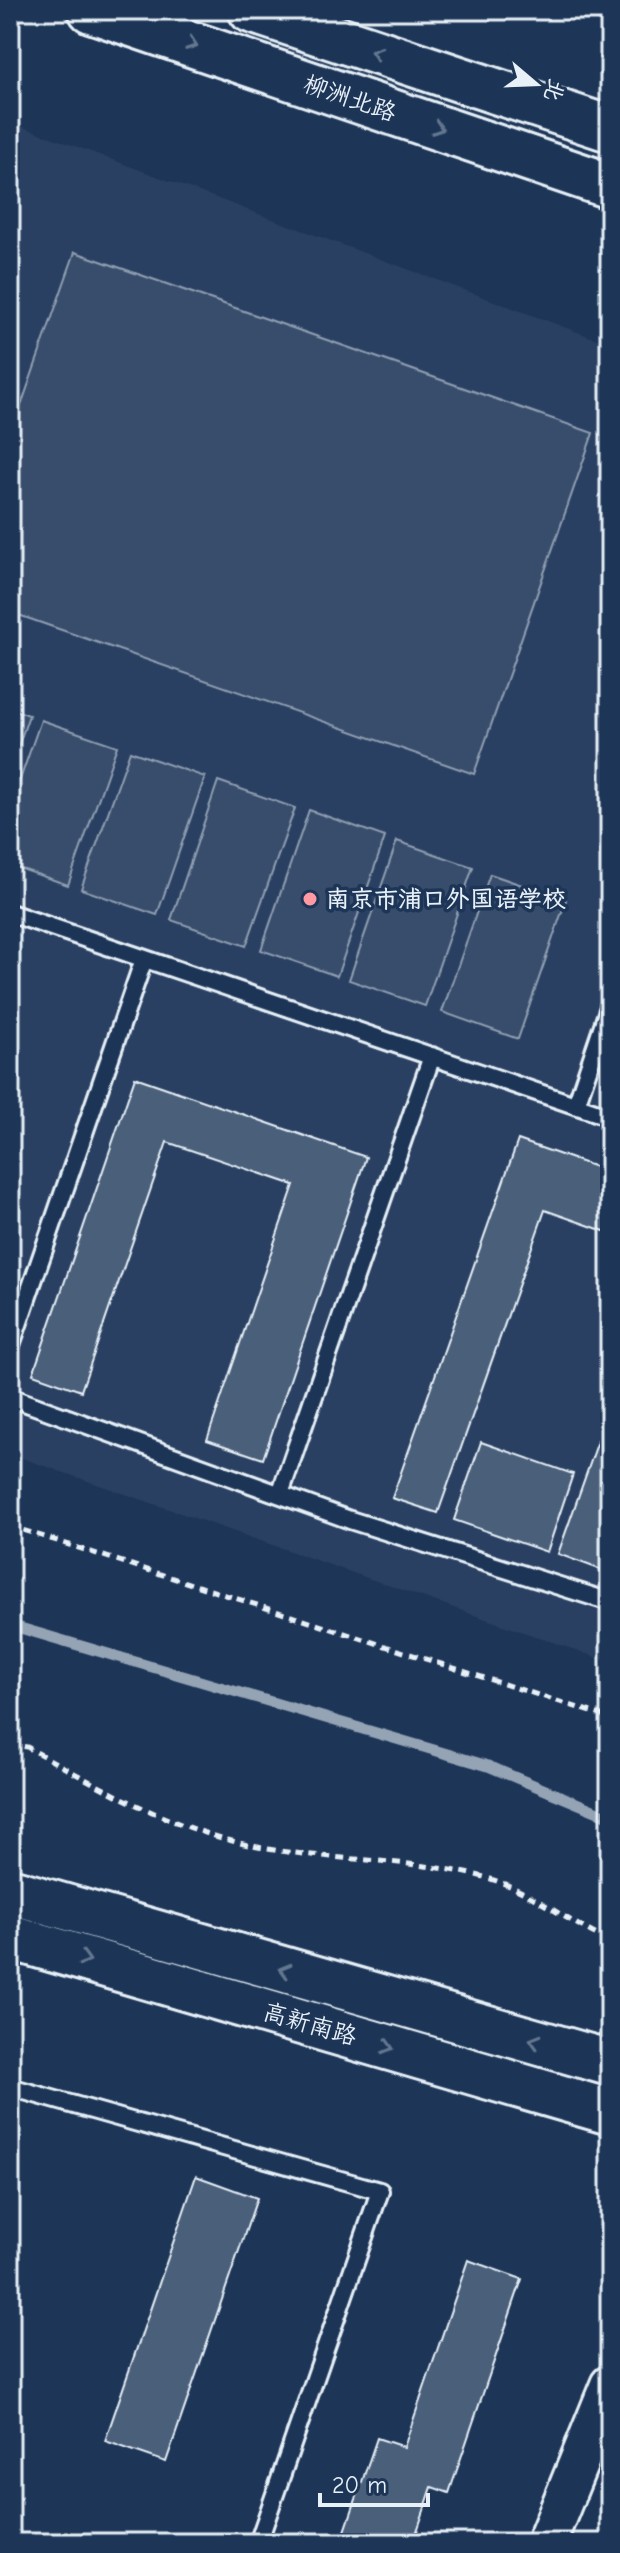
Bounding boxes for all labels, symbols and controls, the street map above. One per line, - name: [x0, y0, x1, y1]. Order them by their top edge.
- one-way arrow: [184, 35, 198, 51]
- north arrow: [496, 44, 576, 124]
- one-way arrow: [370, 46, 384, 62]
- street label: 柳洲北路: [300, 69, 400, 127]
- text: 北: [538, 76, 570, 105]
- one-way arrow: [430, 118, 444, 134]
- place label: 南京市浦口外国语学校: [326, 885, 566, 913]
- marker: 南京市浦口外国语学校: [301, 890, 319, 908]
- one-way arrow: [77, 1949, 91, 1966]
- one-way arrow: [279, 1963, 292, 1979]
- street label: 高新南路: [260, 1997, 360, 2051]
- one-way arrow: [529, 2034, 542, 2050]
- one-way arrow: [381, 2038, 395, 2054]
- scale bar: [320, 2457, 428, 2507]
- text: 20 m: [332, 2471, 387, 2499]

